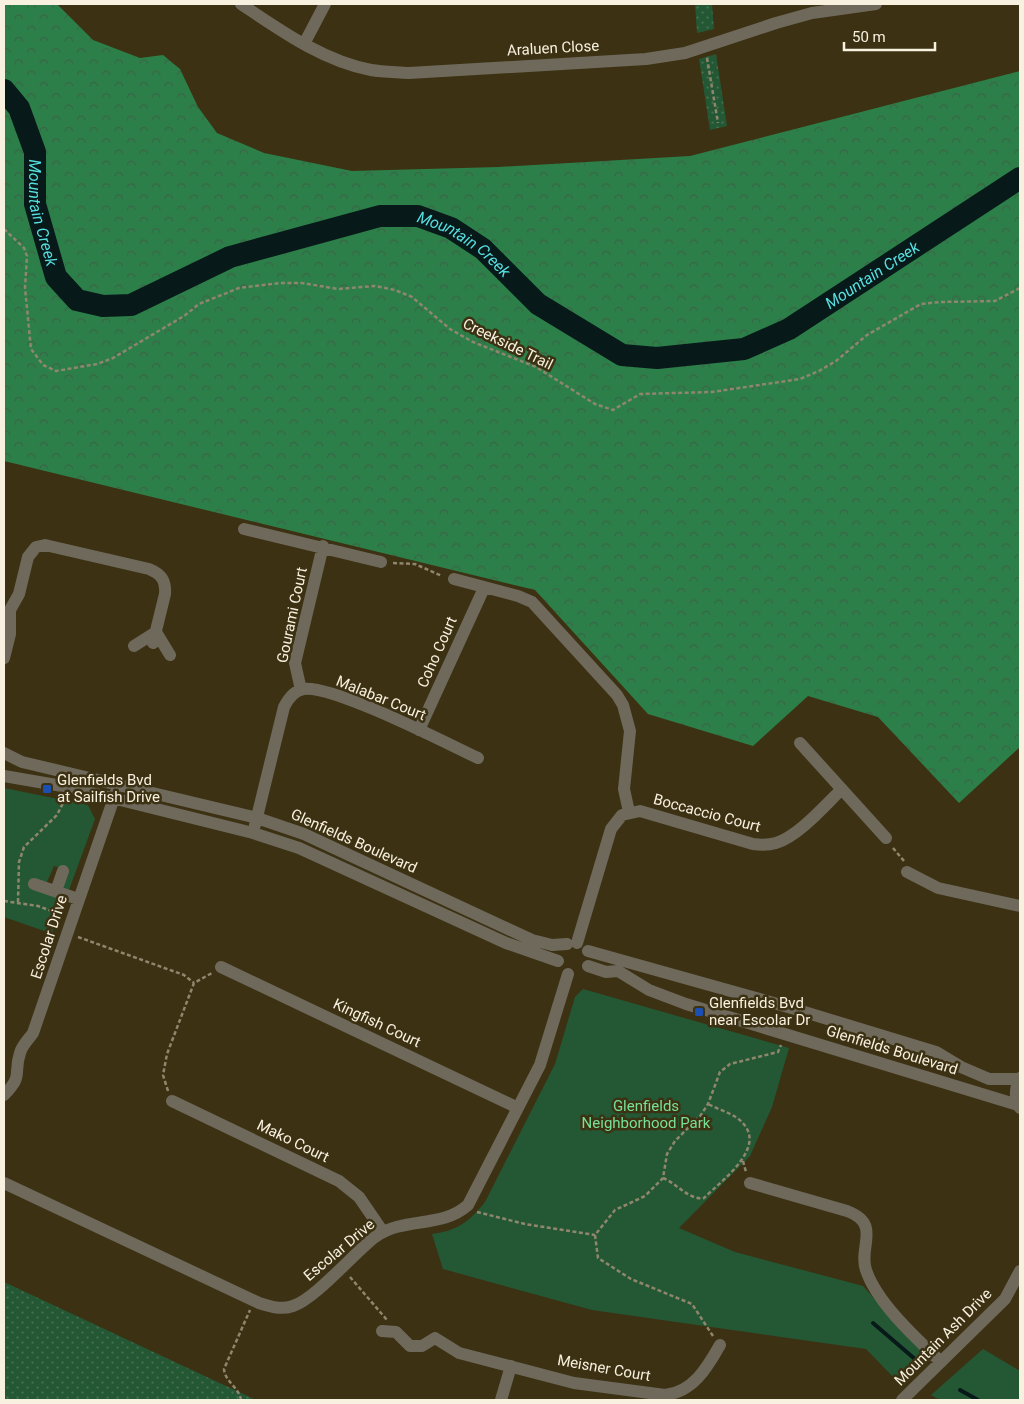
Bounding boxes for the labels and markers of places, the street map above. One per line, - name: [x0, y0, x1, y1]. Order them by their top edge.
- place label: Glenfields Bvd at Sailfish Drive: [57, 771, 160, 806]
- marker: Glenfields Bvd at Sailfish Drive: [41, 783, 53, 795]
- place label: Glenfields Bvd near Escolar Dr: [709, 994, 810, 1029]
- marker: Glenfields Bvd near Escolar Dr: [693, 1006, 705, 1018]

